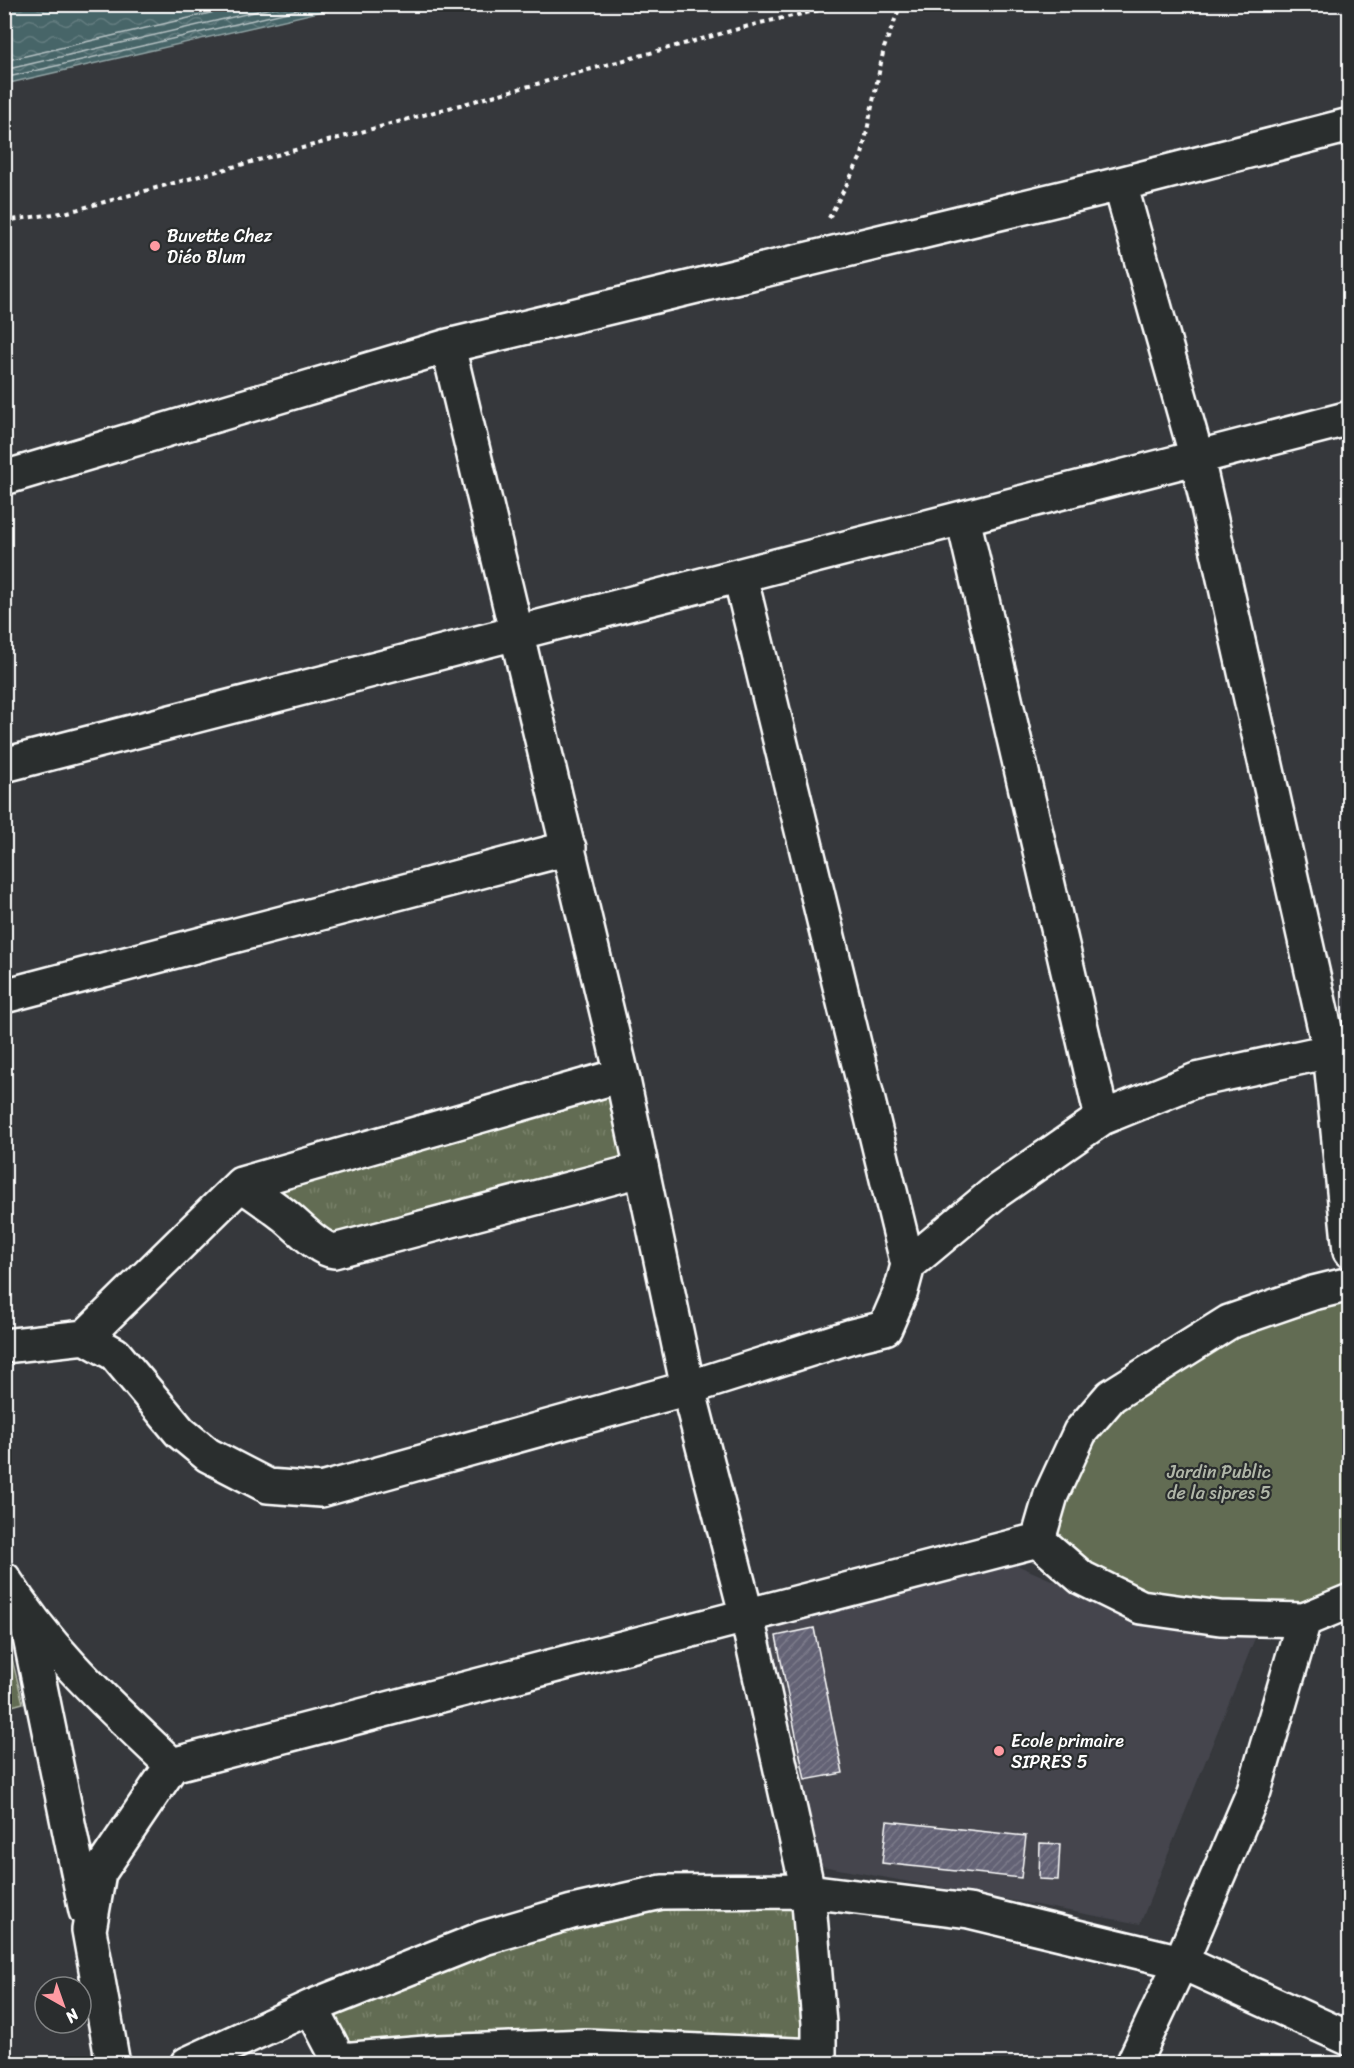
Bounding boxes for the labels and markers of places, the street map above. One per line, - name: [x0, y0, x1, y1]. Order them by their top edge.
- place label: Buvette Chez Diéo Blum: [167, 220, 273, 273]
- marker: Buvette Chez Diéo Blum: [148, 239, 162, 253]
- place label: Ecole primaire SIPRES 5: [1011, 1725, 1124, 1778]
- marker: Ecole primaire SIPRES 5: [992, 1744, 1006, 1758]

